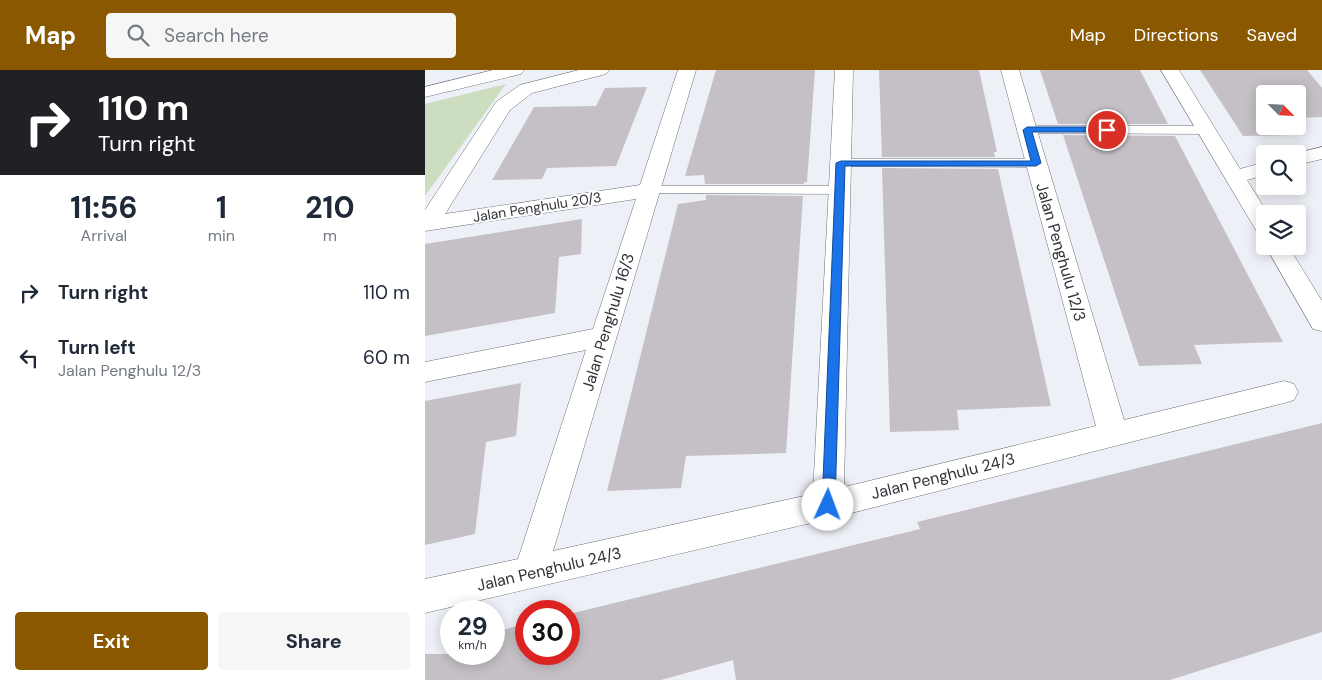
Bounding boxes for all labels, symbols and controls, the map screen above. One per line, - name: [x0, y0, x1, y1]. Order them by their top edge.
- search box: [106, 13, 456, 58]
- text: Map: [25, 20, 76, 51]
- icon: search: [124, 21, 152, 49]
- text: Search here: [164, 23, 269, 48]
- text: Map: [1070, 23, 1106, 47]
- text: Directions: [1134, 23, 1219, 47]
- text: Saved: [1247, 23, 1297, 47]
- text: 110 m: [98, 85, 189, 131]
- north arrow: [1256, 85, 1306, 135]
- map controls: [1256, 85, 1306, 255]
- icon: right: [15, 90, 80, 155]
- pin: [1086, 109, 1128, 151]
- icon: arrive: [1093, 116, 1121, 144]
- text: Turn right: [98, 129, 195, 158]
- button: search: [1256, 145, 1306, 195]
- street label: Jalan Penghulu 12/3: [1031, 180, 1091, 324]
- text: 11:56: [70, 188, 137, 227]
- text: 1: [216, 188, 227, 227]
- text: 210: [305, 188, 355, 227]
- street label: Jalan Penghulu 20/3: [472, 188, 602, 226]
- button: layers: [1256, 205, 1306, 255]
- text: Arrival: [81, 225, 127, 246]
- text: min: [208, 225, 235, 246]
- text: m: [323, 225, 337, 246]
- street label: Jalan Penghulu 16/3: [577, 250, 639, 394]
- icon: right: [15, 279, 43, 307]
- text: Turn right: [58, 280, 148, 305]
- text: 110 m: [363, 280, 410, 305]
- text: Turn left: [58, 335, 136, 360]
- icon: left: [15, 344, 43, 372]
- text: 60 m: [363, 345, 410, 370]
- text: Jalan Penghulu 12/3: [58, 360, 201, 381]
- street label: Jalan Penghulu 24/3: [869, 448, 1017, 504]
- position arrow: [801, 478, 853, 530]
- street label: Jalan Penghulu 24/3: [475, 542, 623, 596]
- speed limit sign: 30: [515, 600, 580, 665]
- text: 29: [457, 610, 488, 643]
- button: Exit: [15, 612, 208, 670]
- button: Share: [218, 612, 410, 670]
- text: km/h: [458, 637, 487, 653]

